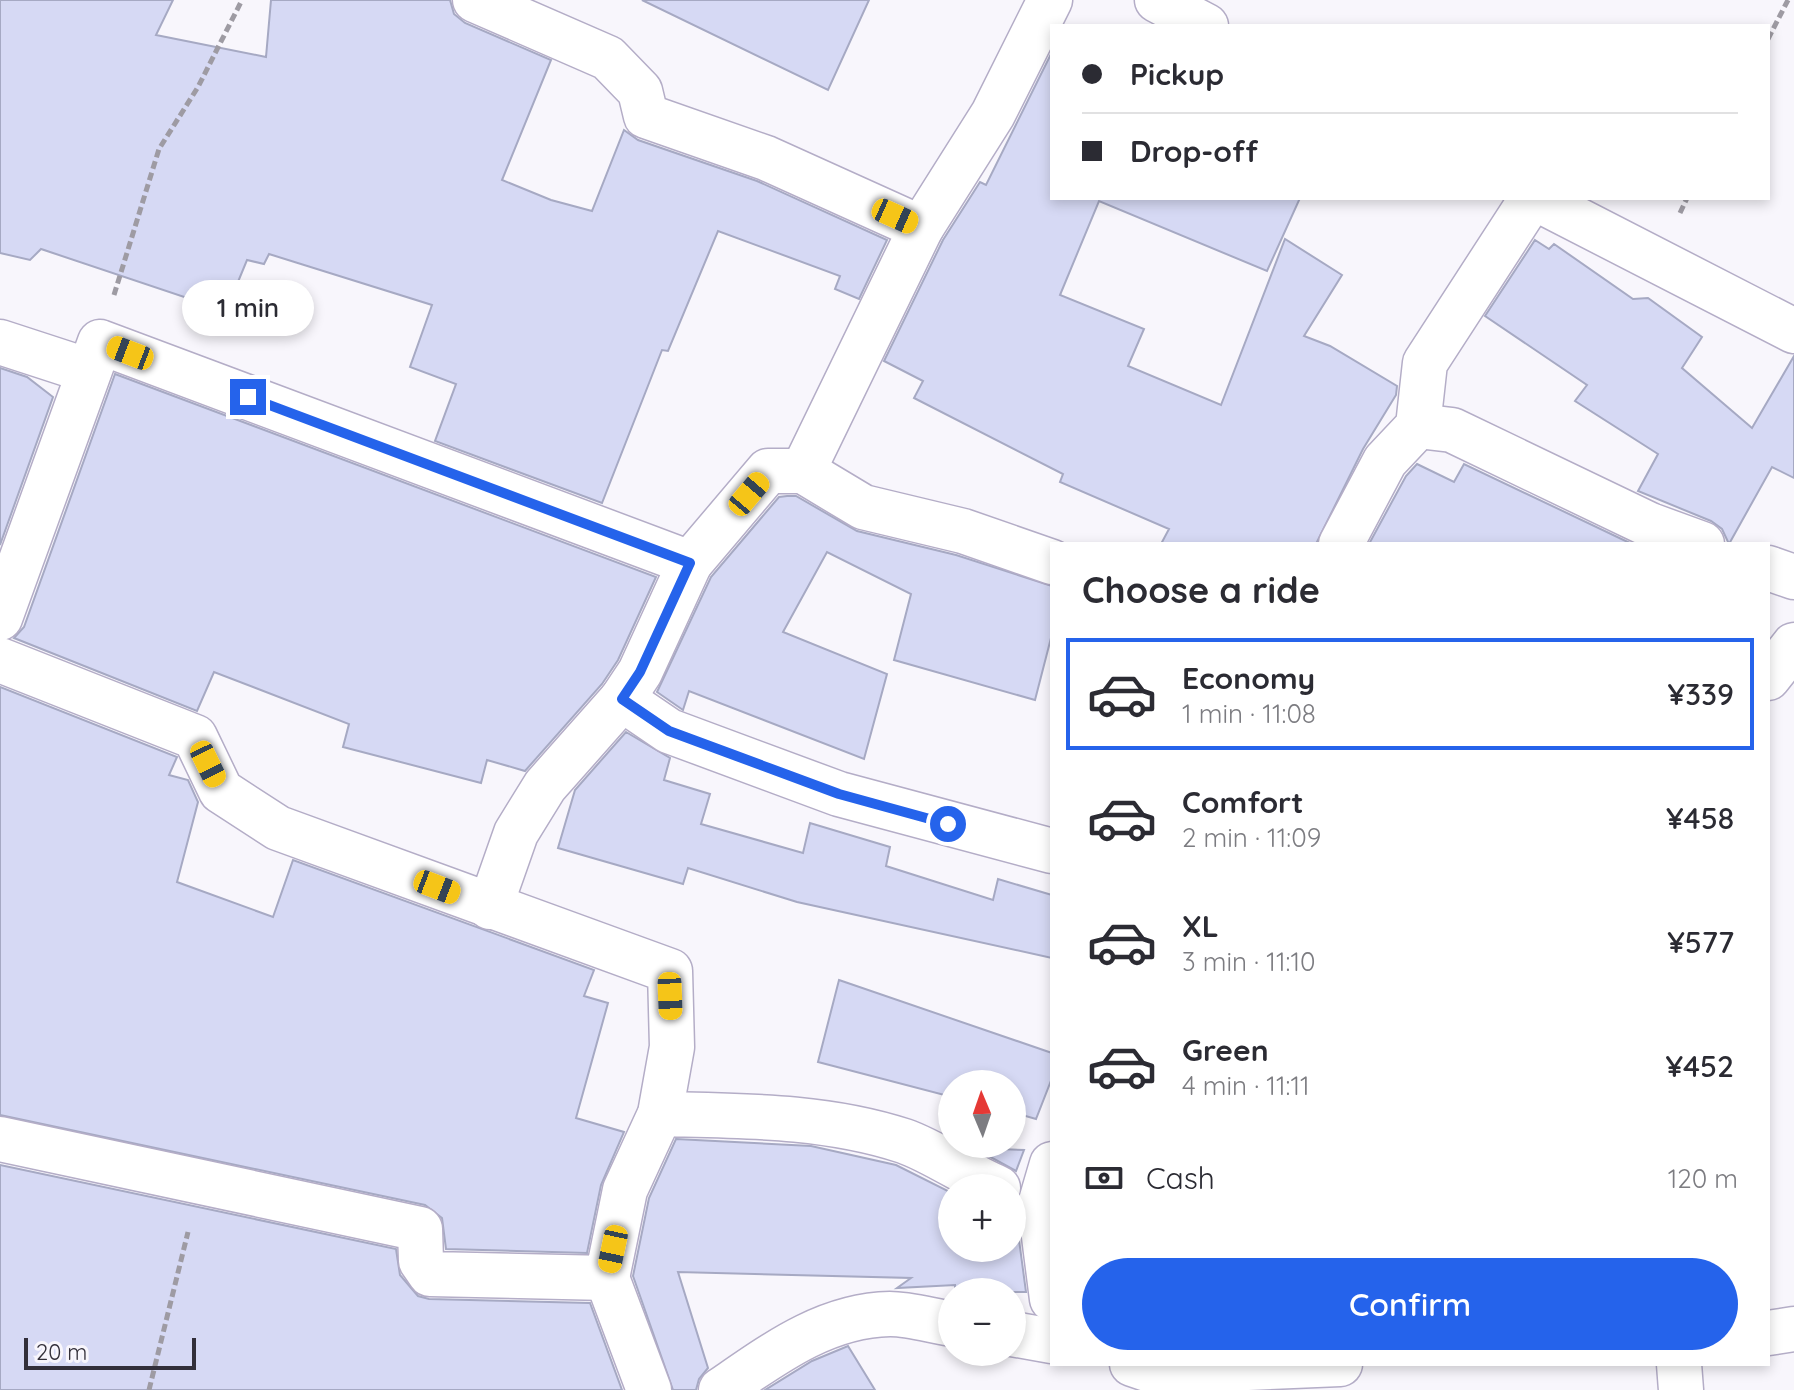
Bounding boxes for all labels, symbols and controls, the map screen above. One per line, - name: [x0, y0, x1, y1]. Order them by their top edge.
- text: Pickup: [1130, 55, 1224, 93]
- text: Drop-off: [1130, 132, 1258, 170]
- car: [868, 195, 922, 237]
- callout: 1 min: [182, 281, 314, 337]
- text: 1 min: [217, 291, 279, 324]
- car: [103, 333, 157, 373]
- route end: [230, 379, 266, 415]
- car: [724, 468, 774, 520]
- text: Choose a ride: [1082, 567, 1320, 612]
- icon: car: [1086, 658, 1158, 730]
- text: Economy: [1182, 659, 1315, 697]
- text: ¥339: [1668, 675, 1734, 713]
- text: 1 min · 11:08: [1182, 697, 1316, 730]
- car: [187, 737, 229, 791]
- icon: car: [1086, 782, 1158, 854]
- text: Comfort: [1182, 783, 1303, 821]
- text: ¥458: [1666, 799, 1734, 837]
- route start: [930, 806, 966, 842]
- text: 2 min · 11:09: [1182, 821, 1321, 854]
- car: [410, 867, 464, 907]
- icon: car: [1086, 906, 1158, 978]
- text: XL: [1182, 907, 1219, 945]
- text: ¥577: [1667, 923, 1734, 961]
- text: 3 min · 11:10: [1182, 945, 1315, 978]
- car: [657, 972, 683, 1020]
- icon: car: [1086, 1030, 1158, 1102]
- text: Green: [1182, 1031, 1269, 1069]
- text: ¥452: [1665, 1047, 1734, 1085]
- text: 4 min · 11:11: [1182, 1069, 1310, 1102]
- north arrow: [938, 1070, 1026, 1158]
- map controls: [938, 1070, 1026, 1366]
- icon: cash: [1082, 1156, 1126, 1200]
- text: Cash: [1146, 1159, 1215, 1197]
- text: 120 m: [1668, 1162, 1738, 1195]
- button: +: [938, 1174, 1026, 1262]
- car: [596, 1223, 630, 1275]
- button: Confirm: [1082, 1258, 1738, 1350]
- button: −: [938, 1278, 1026, 1366]
- scale bar: [24, 1334, 196, 1370]
- text: 20 m: [36, 1338, 87, 1366]

